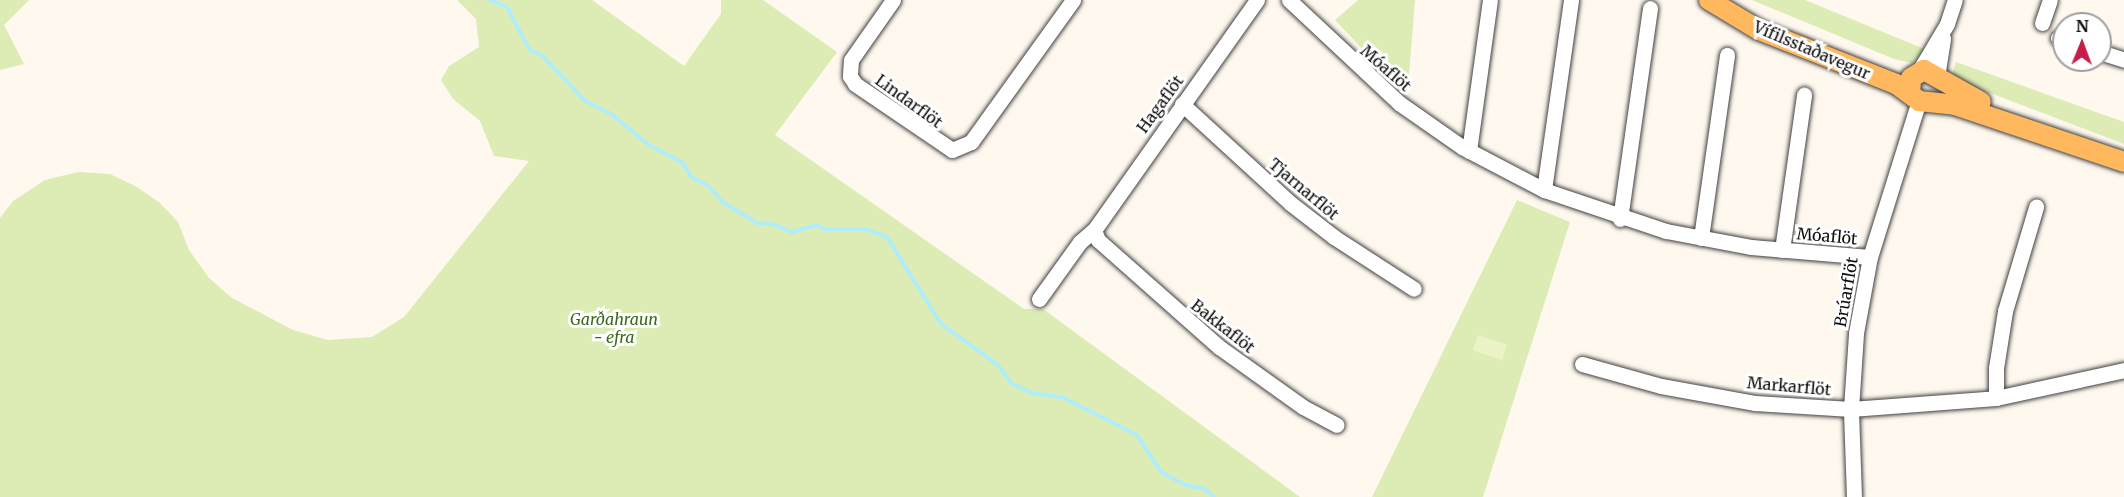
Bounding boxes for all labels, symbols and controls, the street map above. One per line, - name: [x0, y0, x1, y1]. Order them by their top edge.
- north arrow: [2052, 12, 2112, 72]
- text: N: [2076, 16, 2089, 36]
- street label: Vífilsstaðavegur: [1751, 17, 1873, 83]
- street label: Móaflöt: [1357, 41, 1415, 95]
- street label: Lindarflöt: [872, 70, 946, 132]
- street label: Hagaflöt: [1133, 71, 1187, 137]
- street label: Tjarnarflöt: [1265, 154, 1343, 224]
- street label: Móaflöt: [1796, 224, 1858, 248]
- street label: Brúarflöt: [1830, 256, 1862, 328]
- street label: Bakkaflöt: [1187, 295, 1259, 357]
- park label: Garðahraun - efra: [570, 309, 658, 347]
- street label: Markarflöt: [1746, 373, 1832, 399]

